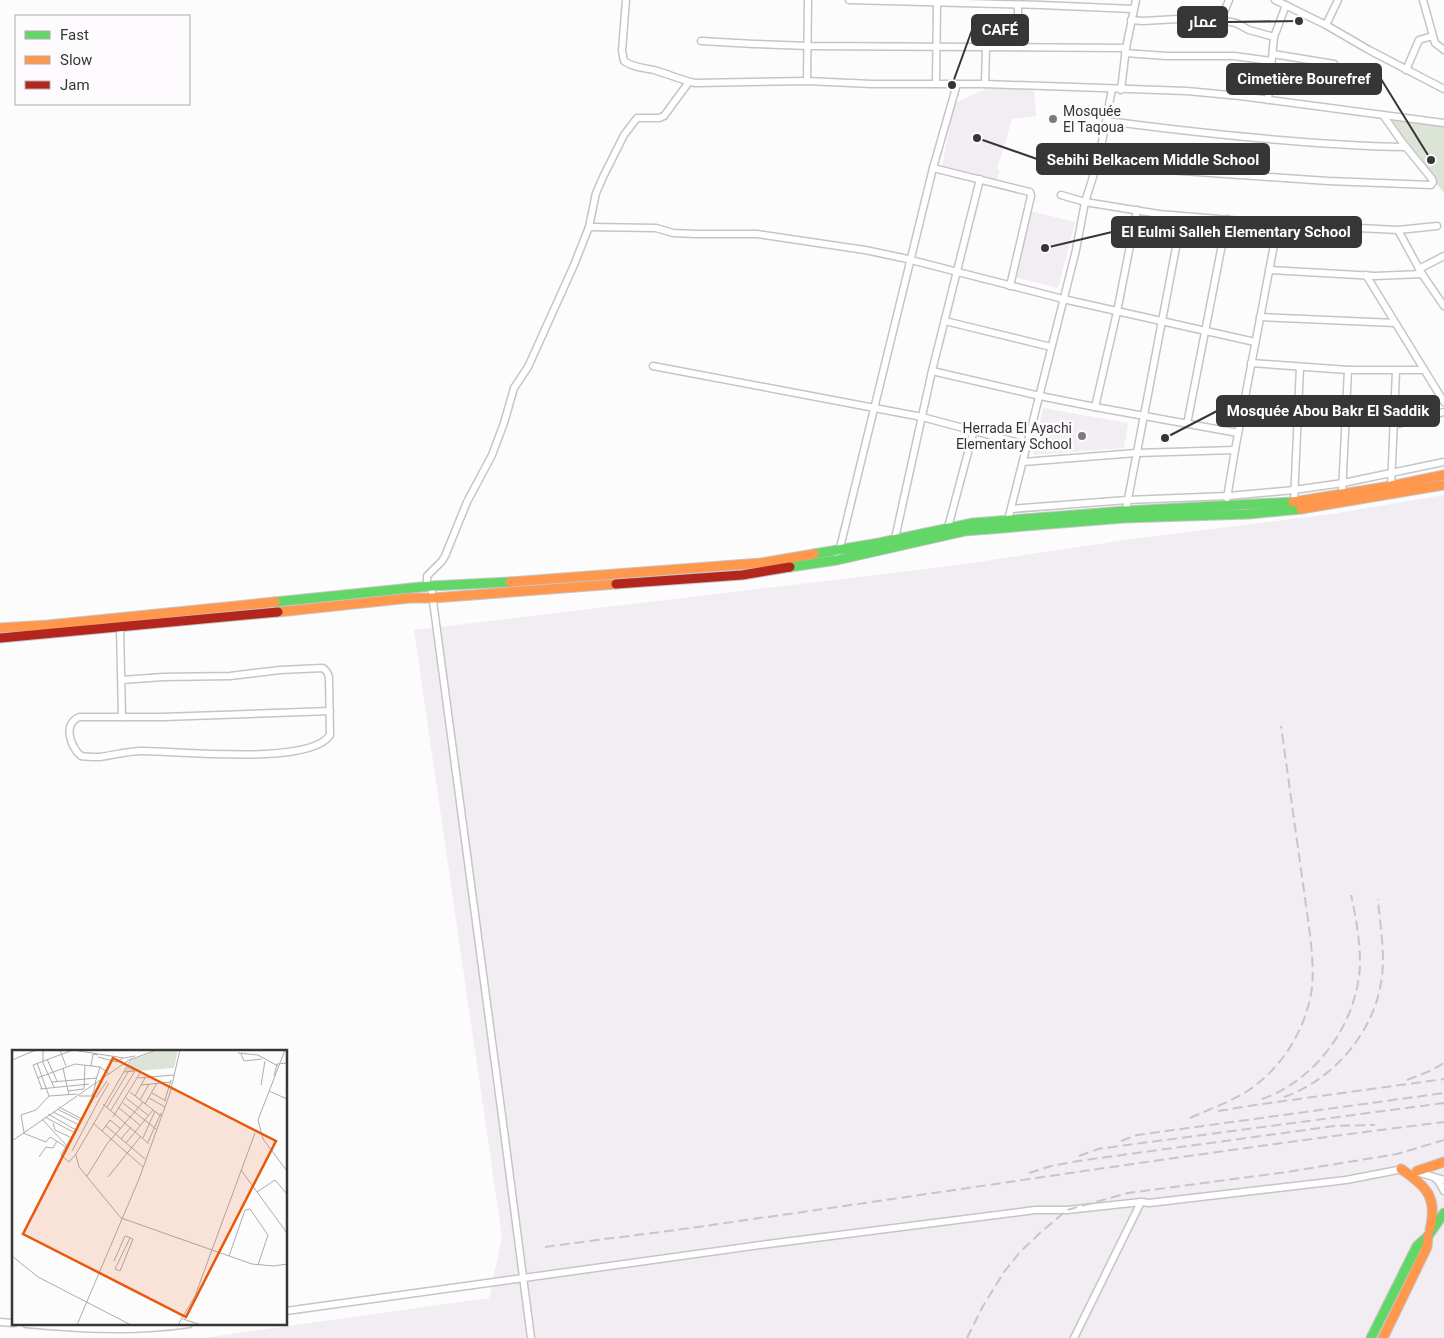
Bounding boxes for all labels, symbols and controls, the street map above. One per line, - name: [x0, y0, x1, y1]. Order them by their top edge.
- callout: عمار: [1178, 7, 1227, 37]
- text: عمار: [1187, 13, 1218, 31]
- legend: [15, 15, 190, 105]
- callout: CAFÉ: [972, 15, 1028, 45]
- text: CAFÉ: [982, 21, 1019, 39]
- text: Fast: [60, 26, 89, 44]
- text: Slow: [60, 51, 92, 69]
- callout: Cimetière Bourefref: [1227, 64, 1381, 94]
- text: Cimetière Bourefref: [1237, 70, 1371, 88]
- text: Jam: [60, 76, 90, 94]
- place label: Mosquée El Taqoua: [1063, 103, 1124, 135]
- marker: Mosquée El Taqoua: [1047, 113, 1059, 125]
- callout: Sebihi Belkacem Middle School: [1037, 144, 1269, 174]
- text: Sebihi Belkacem Middle School: [1047, 151, 1259, 169]
- callout: El Eulmi Salleh Elementary School: [1112, 217, 1361, 247]
- text: El Eulmi Salleh Elementary School: [1121, 223, 1351, 241]
- callout: Mosquée Abou Bakr El Saddik: [1217, 396, 1439, 426]
- text: Mosquée Abou Bakr El Saddik: [1227, 402, 1430, 420]
- place label: Herrada El Ayachi Elementary School: [956, 420, 1072, 452]
- marker: Herrada El Ayachi Elementary School: [1076, 430, 1088, 442]
- inset map: [12, 1050, 288, 1326]

